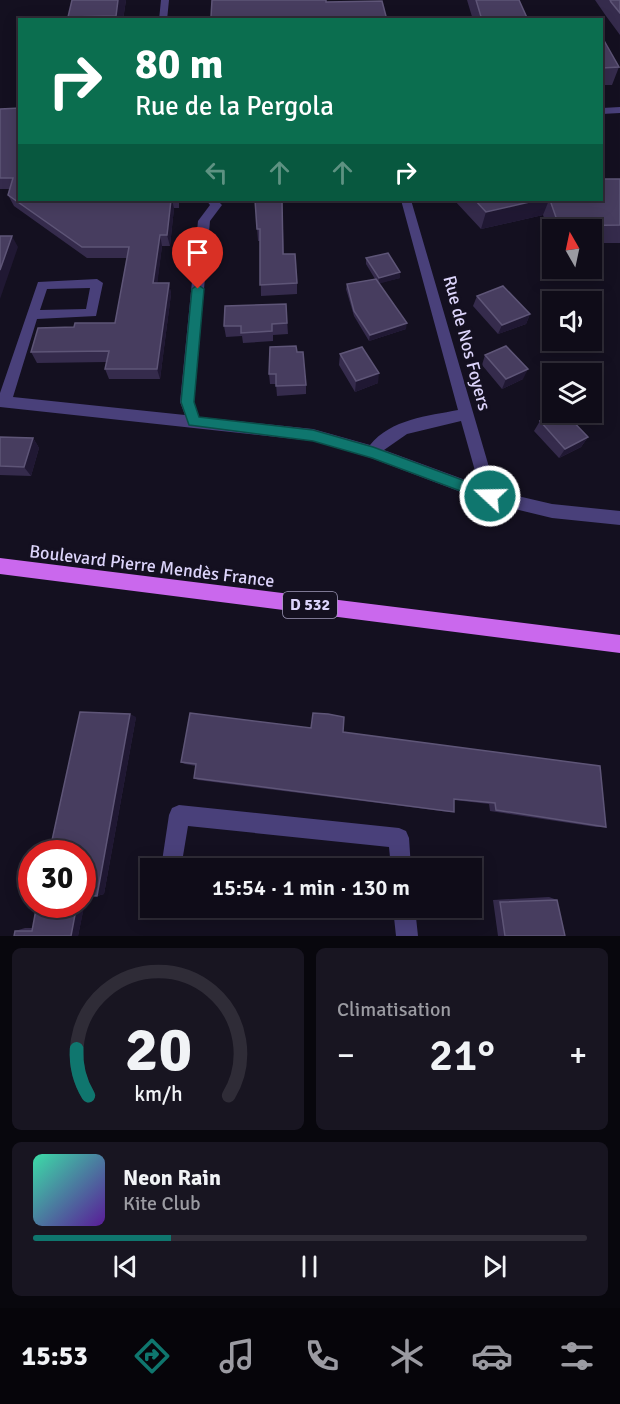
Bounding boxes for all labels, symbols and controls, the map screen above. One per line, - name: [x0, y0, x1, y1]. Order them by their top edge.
- text: 80 m: [135, 39, 224, 90]
- icon: right: [36, 42, 114, 120]
- text: Rue de la Pergola: [135, 90, 334, 123]
- icon: left: [200, 156, 233, 189]
- icon: ahead: [263, 156, 296, 189]
- icon: ahead: [326, 156, 359, 189]
- icon: right: [389, 156, 422, 189]
- north arrow: [542, 219, 602, 279]
- map controls: [542, 219, 602, 423]
- pin: [172, 227, 223, 289]
- icon: arrive: [181, 236, 214, 269]
- street label: Rue de Nos Foyers: [438, 273, 496, 413]
- button: sound: [542, 291, 602, 351]
- button: layers: [542, 363, 602, 423]
- position arrow: [458, 464, 522, 528]
- street label: Boulevard Pierre Mendès France: [28, 540, 276, 592]
- road number: D 532: [283, 592, 337, 618]
- speed limit sign: 30: [18, 840, 96, 918]
- text: 15:54 · 1 min · 130 m: [212, 874, 410, 901]
- text: Climatisation: [337, 997, 451, 1022]
- text: 20: [124, 1011, 192, 1088]
- text: 21°: [429, 1028, 495, 1083]
- text: −: [337, 1035, 355, 1076]
- text: +: [569, 1035, 587, 1076]
- text: km/h: [134, 1081, 182, 1107]
- text: Neon Rain: [123, 1164, 221, 1191]
- text: Kite Club: [123, 1191, 201, 1216]
- icon: previous: [109, 1250, 142, 1283]
- icon: pause: [293, 1250, 326, 1283]
- icon: next: [478, 1250, 511, 1283]
- icon: directions: [131, 1335, 173, 1377]
- icon: music: [216, 1335, 258, 1377]
- icon: phone: [301, 1335, 343, 1377]
- icon: climate: [386, 1335, 428, 1377]
- icon: car: [471, 1335, 513, 1377]
- icon: filters: [556, 1335, 598, 1377]
- text: 15:53: [22, 1340, 88, 1373]

